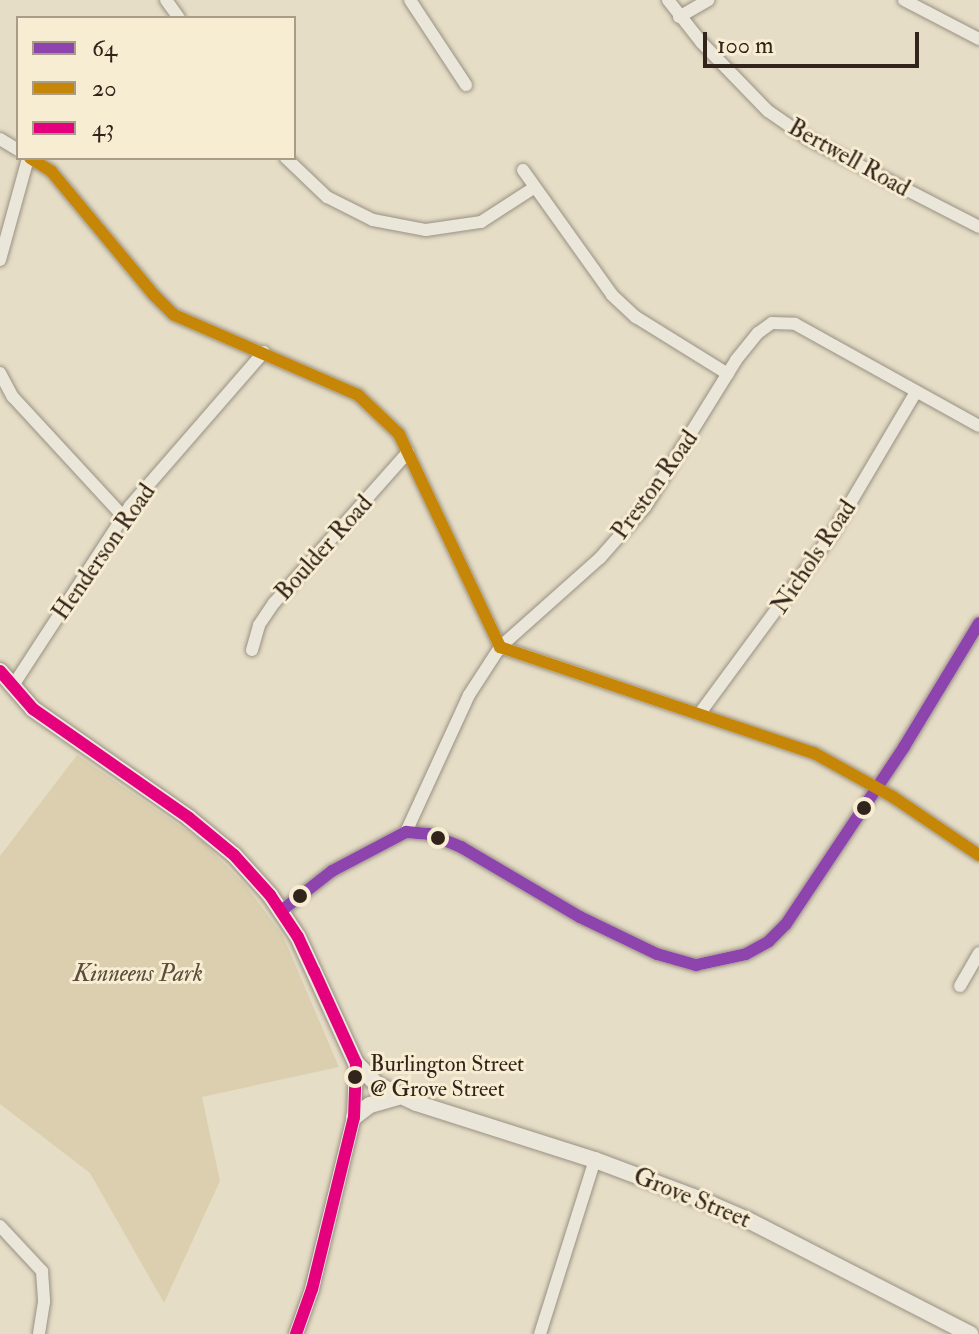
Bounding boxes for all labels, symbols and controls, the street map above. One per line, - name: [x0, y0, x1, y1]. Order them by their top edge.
- legend: [16, 16, 296, 160]
- scale bar: [707, 16, 923, 66]
- text: 100 m: [717, 30, 774, 61]
- text: 64: [92, 33, 117, 64]
- text: 20: [92, 73, 116, 104]
- text: 43: [92, 113, 114, 144]
- street label: Bertwell Road: [783, 113, 915, 203]
- street label: Preston Road: [606, 425, 704, 545]
- street label: Henderson Road: [46, 478, 162, 626]
- street label: Boulder Road: [269, 489, 379, 607]
- street label: Nichols Road: [765, 495, 863, 619]
- unlabelled marker: [856, 800, 872, 816]
- unlabelled marker: [430, 830, 446, 846]
- unlabelled marker: [292, 888, 308, 904]
- park label: Kinneens Park: [73, 960, 203, 988]
- place label: Burlington Street @ Grove Street: [370, 1051, 524, 1102]
- marker: Burlington Street @ Grove Street: [347, 1069, 363, 1085]
- street label: Grove Street: [629, 1162, 755, 1234]

